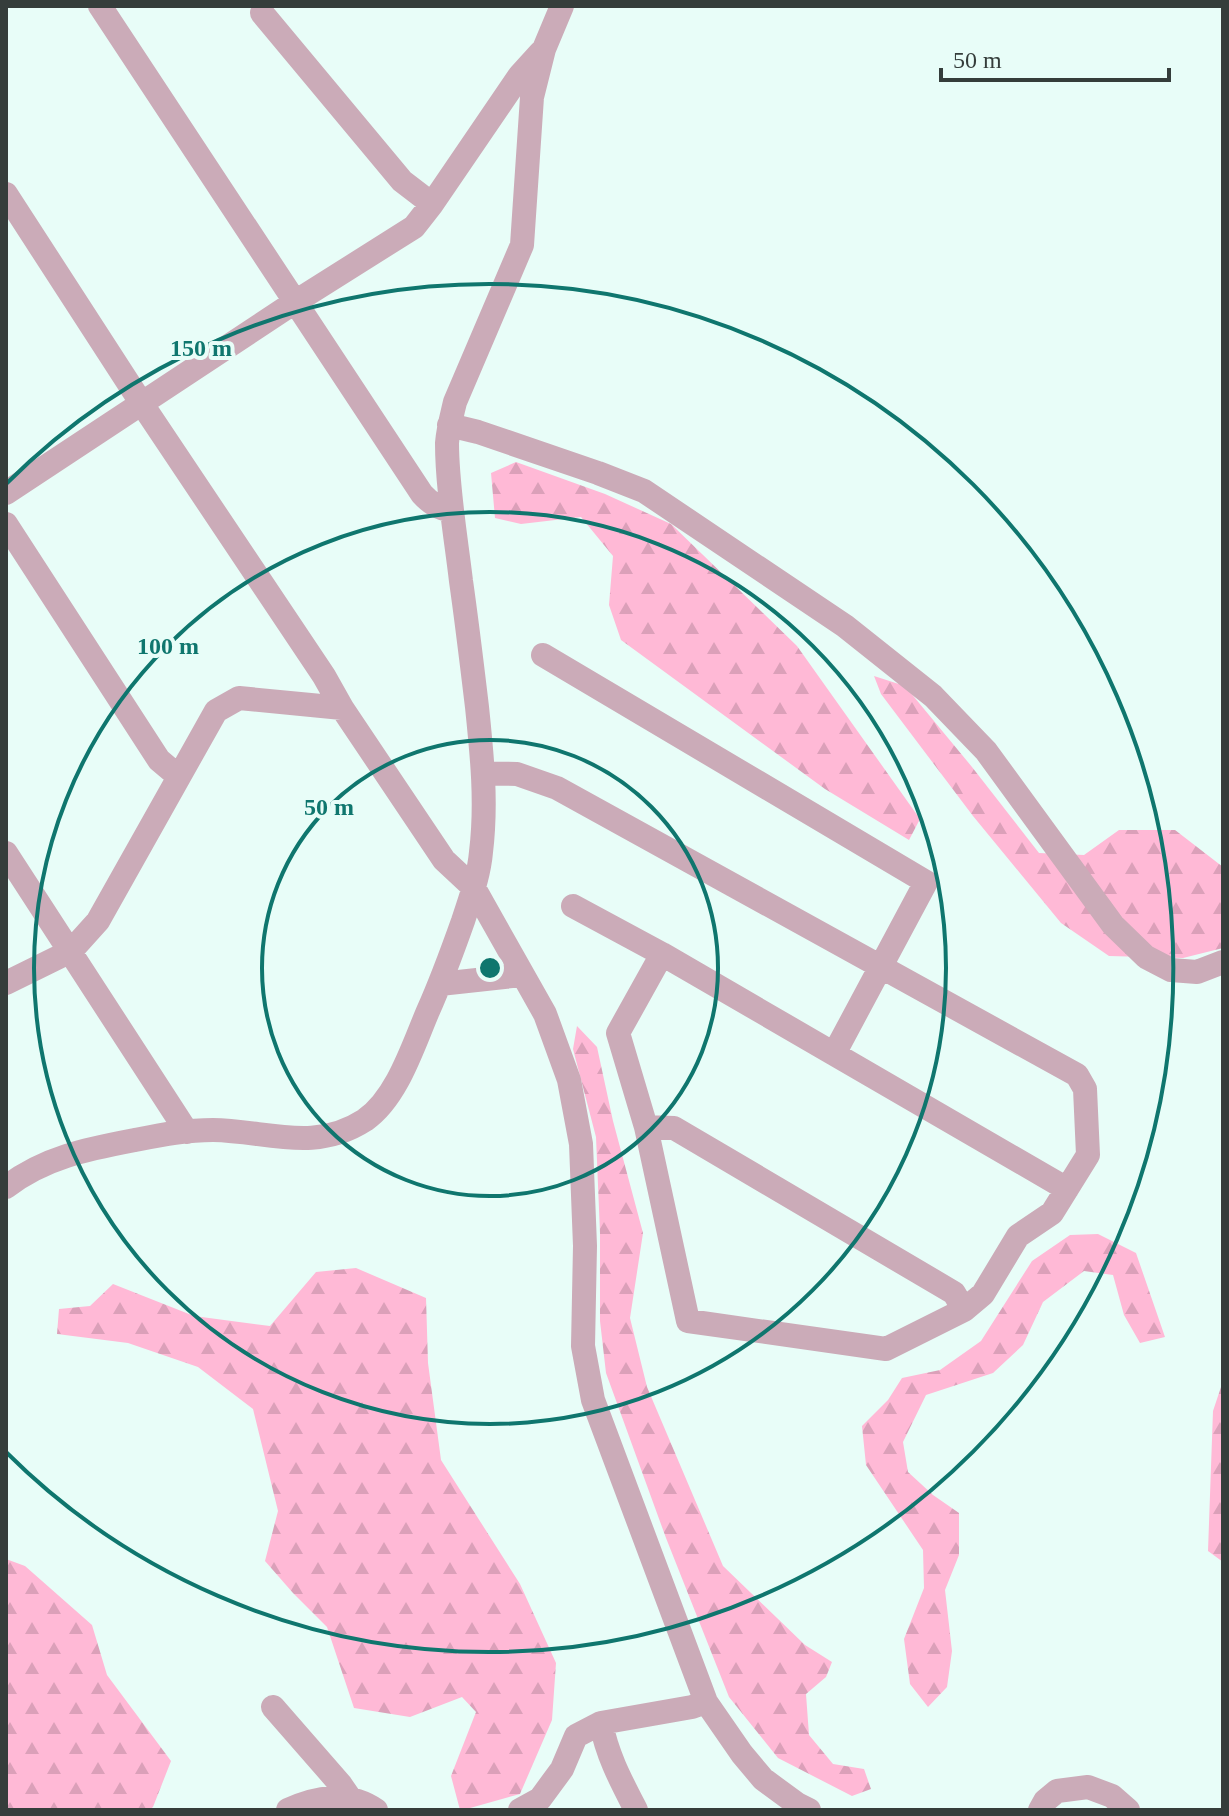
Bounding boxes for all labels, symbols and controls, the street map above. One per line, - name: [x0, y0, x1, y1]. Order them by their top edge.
- scale bar: [941, 32, 1169, 82]
- text: 50 m: [953, 47, 1002, 73]
- text: 150 m: [170, 335, 232, 361]
- text: 100 m: [137, 633, 199, 659]
- text: 50 m: [304, 794, 354, 820]
- centre of rings: [476, 954, 504, 982]

